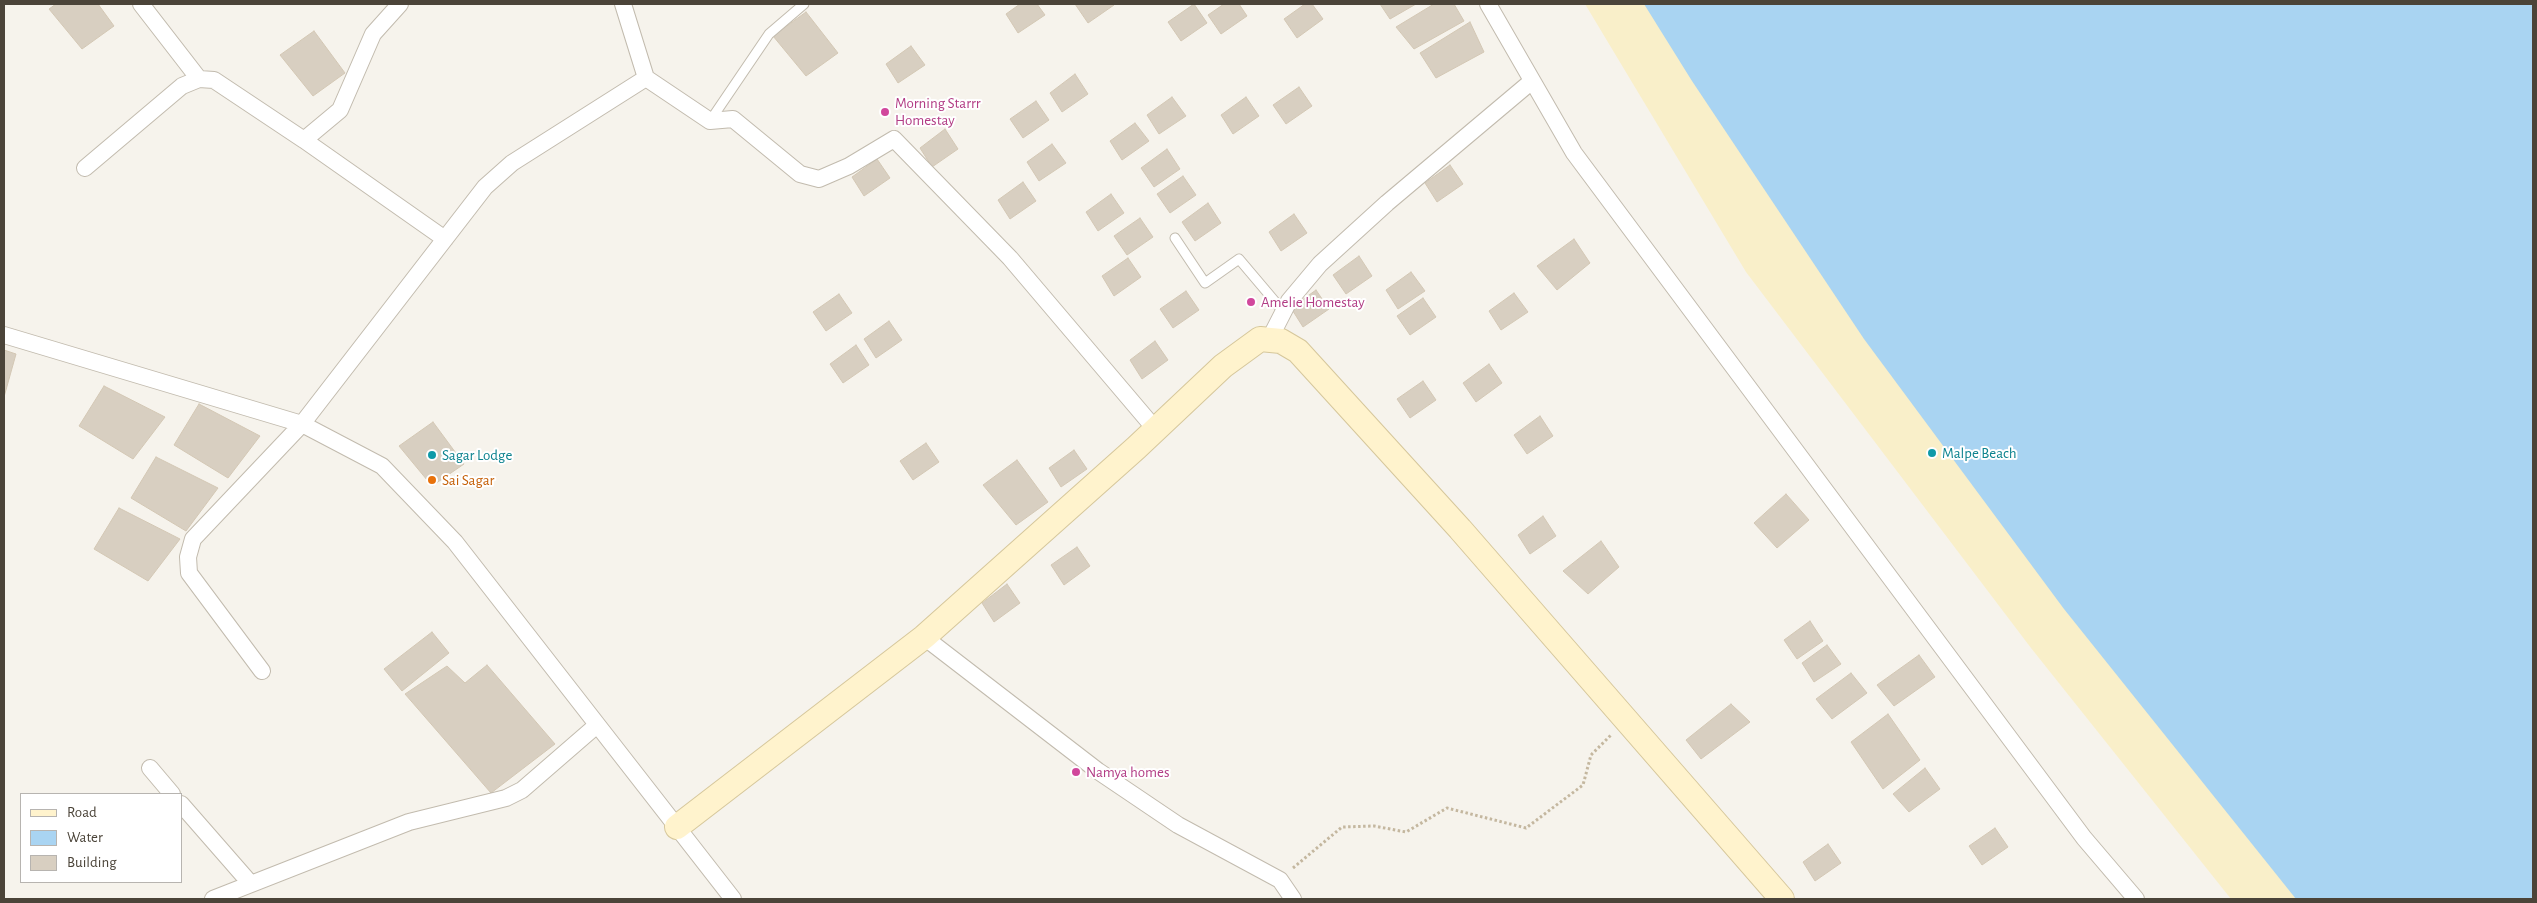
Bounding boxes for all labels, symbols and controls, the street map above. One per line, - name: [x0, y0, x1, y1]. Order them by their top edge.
- place label: Morning Starrr Homestay: [895, 94, 981, 129]
- marker: Morning Starrr Homestay: [879, 106, 891, 118]
- place label: Amelie Homestay: [1261, 293, 1365, 311]
- marker: Amelie Homestay: [1245, 296, 1257, 308]
- place label: Malpe Beach: [1942, 444, 2017, 462]
- place label: Sagar Lodge: [442, 446, 512, 464]
- marker: Malpe Beach: [1926, 447, 1938, 459]
- marker: Sagar Lodge: [426, 449, 438, 461]
- place label: Sai Sagar: [442, 471, 494, 489]
- marker: Sai Sagar: [426, 474, 438, 486]
- place label: Namya homes: [1086, 763, 1169, 781]
- marker: Namya homes: [1070, 766, 1082, 778]
- legend: [20, 793, 182, 883]
- text: Road: [67, 805, 97, 820]
- text: Water: [67, 830, 103, 845]
- text: Building: [67, 855, 117, 870]

